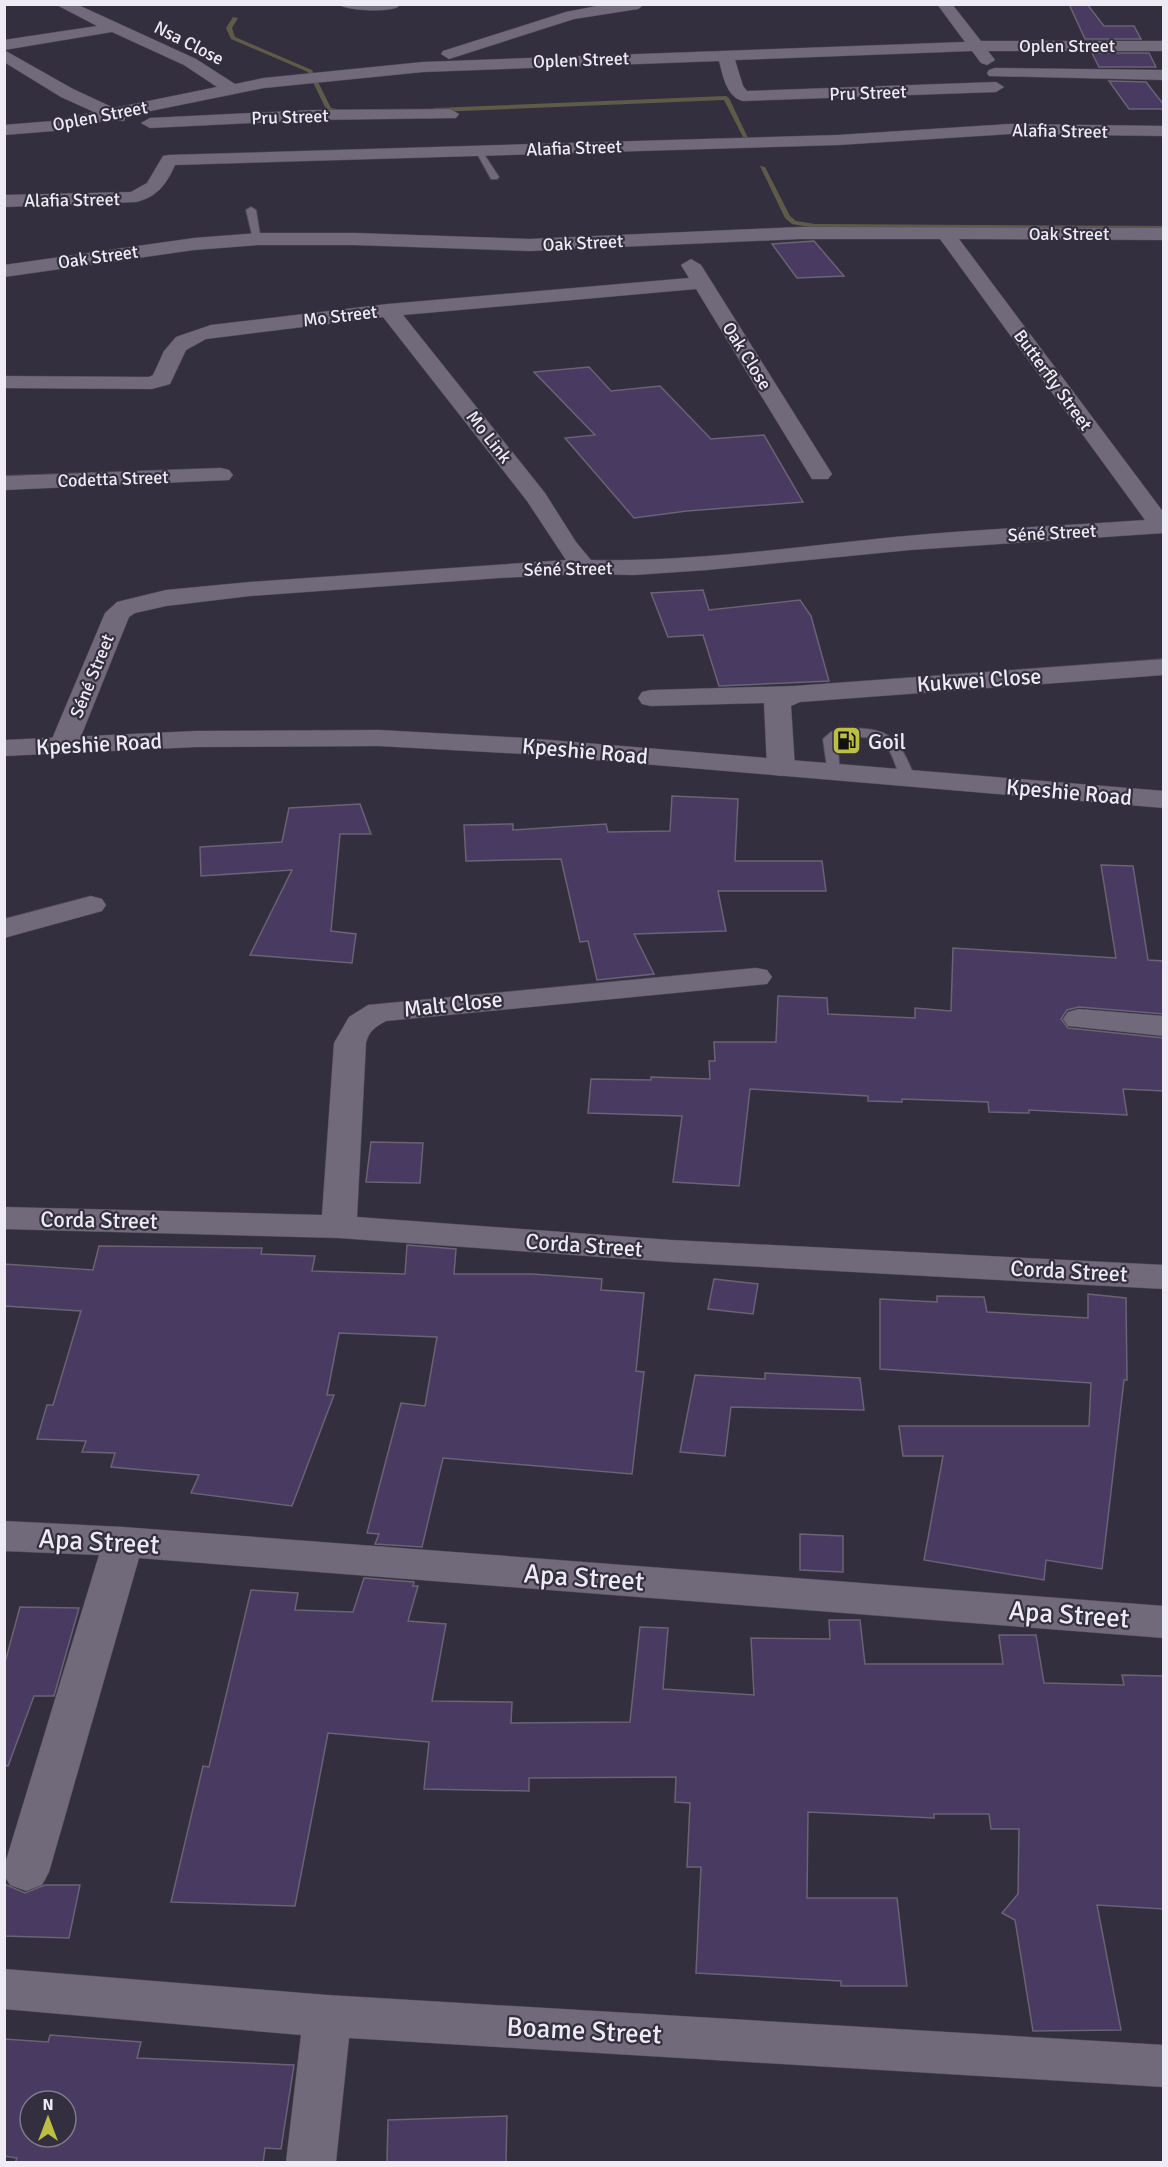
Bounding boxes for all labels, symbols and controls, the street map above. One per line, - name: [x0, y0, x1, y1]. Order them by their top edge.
- street label: Nsa Close: [150, 16, 228, 70]
- street label: Oplen Street: [1019, 35, 1115, 57]
- street label: Oplen Street: [533, 47, 629, 73]
- street label: Pru Street: [829, 81, 907, 105]
- street label: Oplen Street: [51, 96, 149, 136]
- street label: Pru Street: [251, 105, 329, 129]
- street label: Alafia Street: [1012, 119, 1108, 143]
- street label: Alafia Street: [526, 135, 622, 161]
- street label: Alafia Street: [24, 188, 120, 212]
- street label: Oak Street: [1029, 223, 1109, 245]
- street label: Oak Street: [542, 230, 624, 256]
- street label: Oak Street: [57, 240, 139, 274]
- street label: Mo Street: [302, 301, 378, 331]
- street label: Oak Close: [718, 318, 776, 394]
- street label: Butterfly Street: [1009, 325, 1097, 435]
- street label: Mo Link: [462, 406, 516, 468]
- street label: Codetta Street: [57, 466, 169, 492]
- street label: Séné Street: [1007, 520, 1097, 546]
- street label: Séné Street: [523, 557, 613, 581]
- street label: Séné Street: [65, 631, 119, 721]
- street label: Kukwei Close: [916, 662, 1042, 698]
- fuel station icon: Goil: [831, 725, 863, 757]
- street label: Kpeshie Road: [35, 727, 163, 761]
- place label: Goil: [868, 728, 906, 755]
- street label: Kpeshie Road: [521, 732, 649, 770]
- street label: Kpeshie Road: [1005, 773, 1133, 811]
- street label: Malt Close: [402, 985, 504, 1023]
- street label: Corda Street: [40, 1205, 158, 1235]
- street label: Corda Street: [524, 1227, 644, 1263]
- street label: Corda Street: [1010, 1254, 1129, 1288]
- street label: Apa Street: [38, 1522, 160, 1562]
- street label: Apa Street: [523, 1557, 645, 1599]
- street label: Apa Street: [1008, 1594, 1130, 1636]
- street label: Boame Street: [506, 2010, 662, 2052]
- north arrow: [18, 2089, 78, 2149]
- text: N: [42, 2095, 54, 2115]

